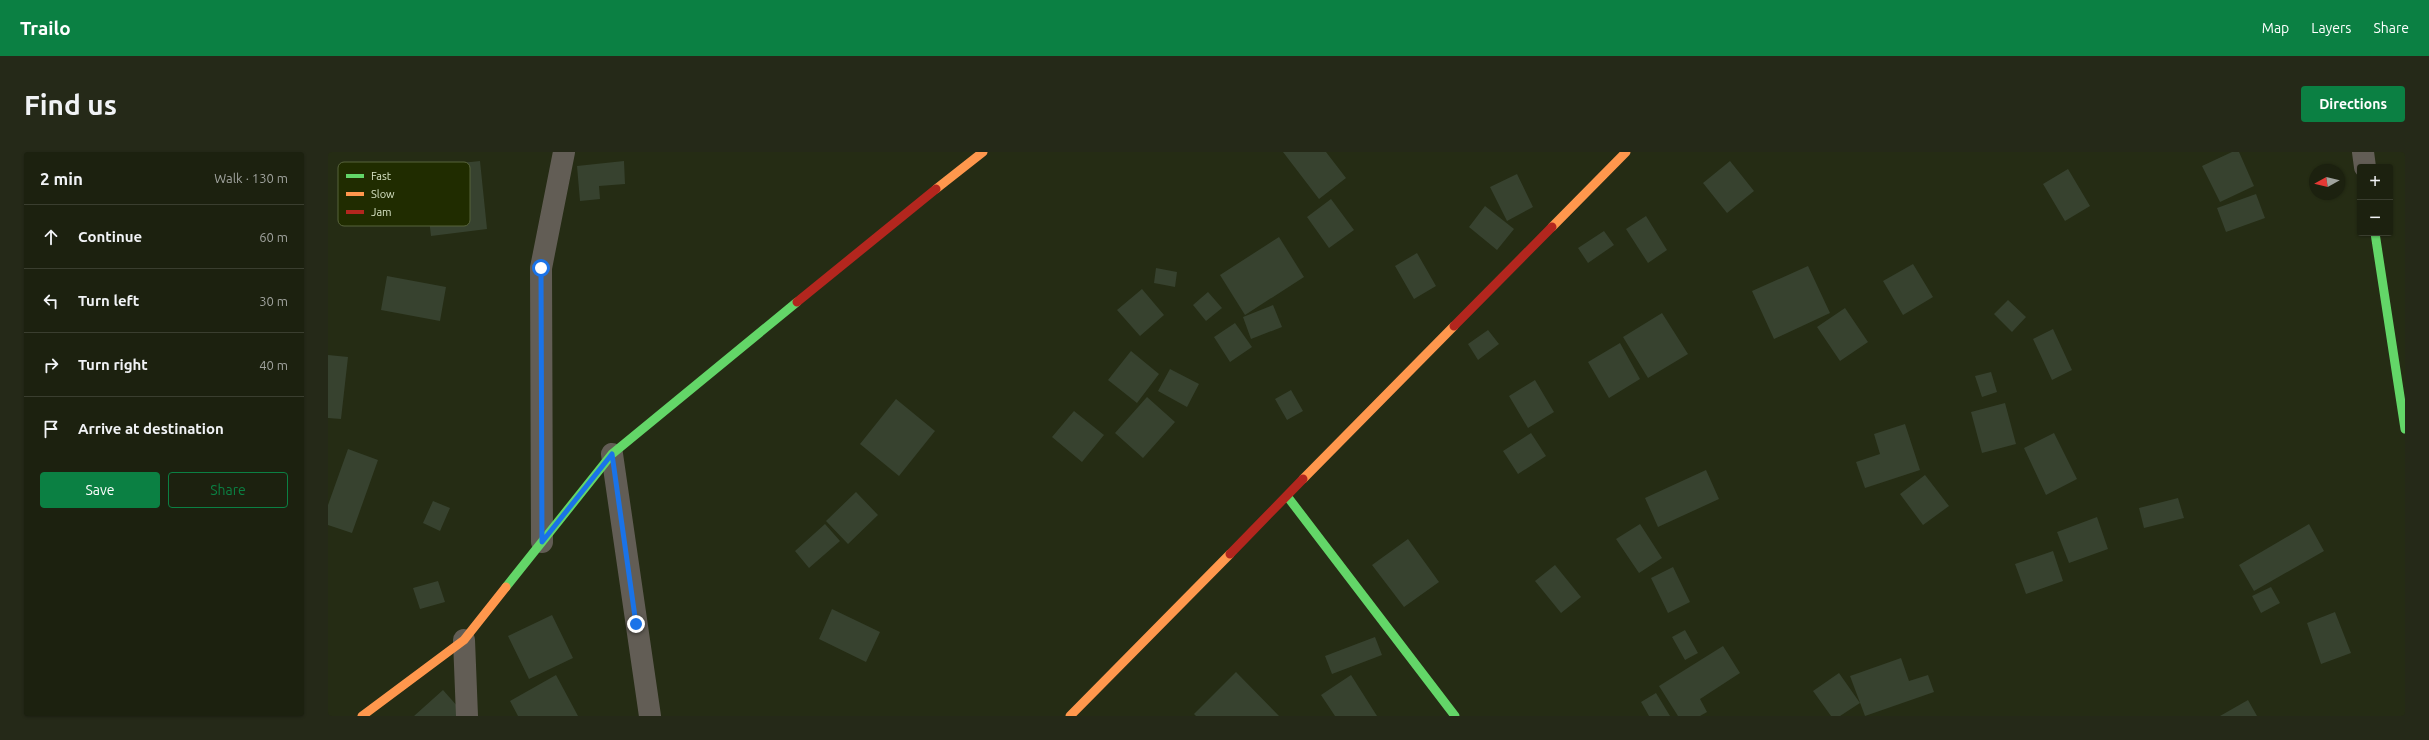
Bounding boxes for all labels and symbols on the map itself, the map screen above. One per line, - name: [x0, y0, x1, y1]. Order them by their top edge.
- legend: [338, 162, 470, 226]
- north arrow: [2309, 164, 2345, 200]
- text: Fast: [371, 170, 392, 182]
- text: Slow: [371, 188, 395, 200]
- text: Jam: [371, 206, 392, 218]
- route start: [532, 259, 550, 277]
- route end: [627, 615, 645, 633]

